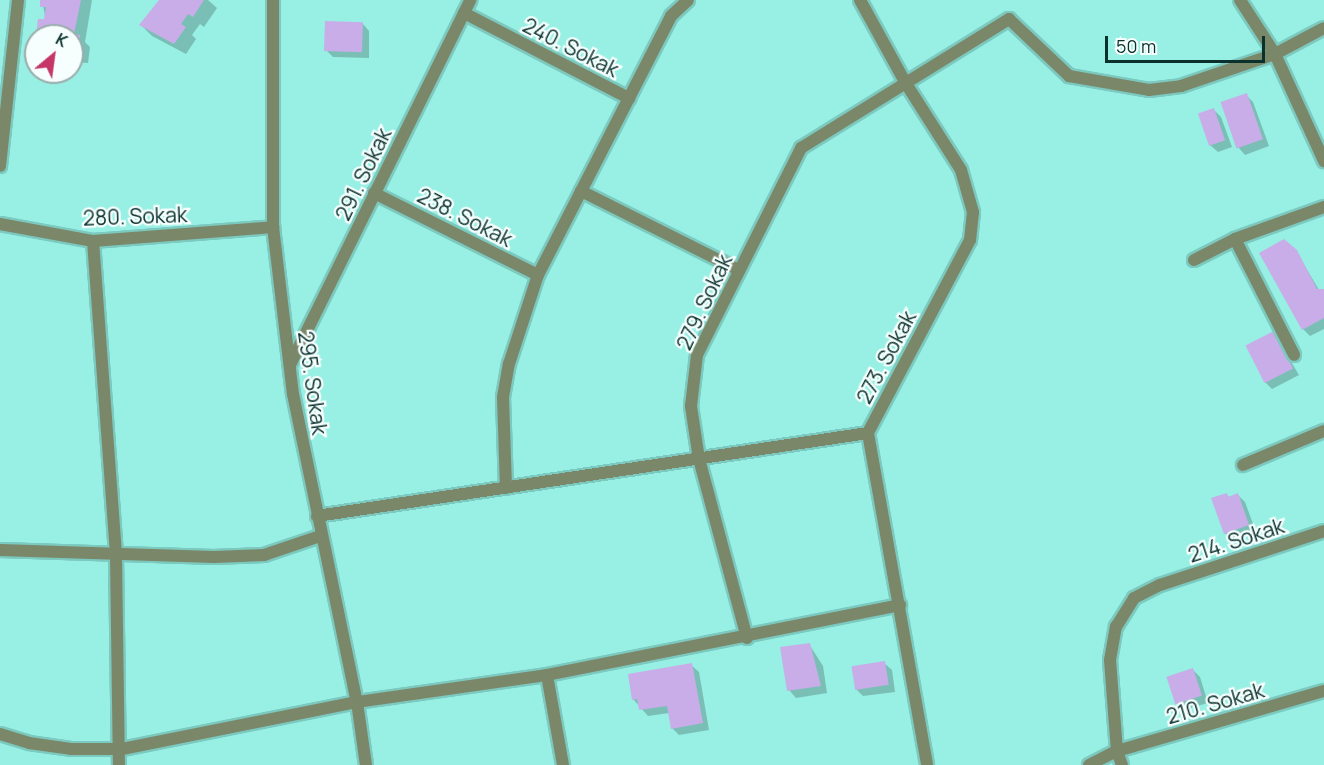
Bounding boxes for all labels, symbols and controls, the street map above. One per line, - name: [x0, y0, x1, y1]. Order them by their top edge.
- street label: 240. Sokak: [519, 12, 623, 82]
- north arrow: [24, 24, 84, 84]
- scale bar: [1108, 24, 1268, 62]
- text: K: [52, 28, 72, 52]
- text: 50 m: [1116, 34, 1156, 58]
- street label: 291. Sokak: [330, 124, 396, 224]
- street label: 238. Sokak: [413, 182, 517, 252]
- street label: 280. Sokak: [82, 202, 188, 230]
- street label: 279. Sokak: [671, 250, 737, 354]
- street label: 273. Sokak: [851, 306, 921, 408]
- street label: 295. Sokak: [293, 329, 333, 437]
- street label: 214. Sokak: [1185, 513, 1287, 567]
- street label: 210. Sokak: [1163, 677, 1267, 729]

